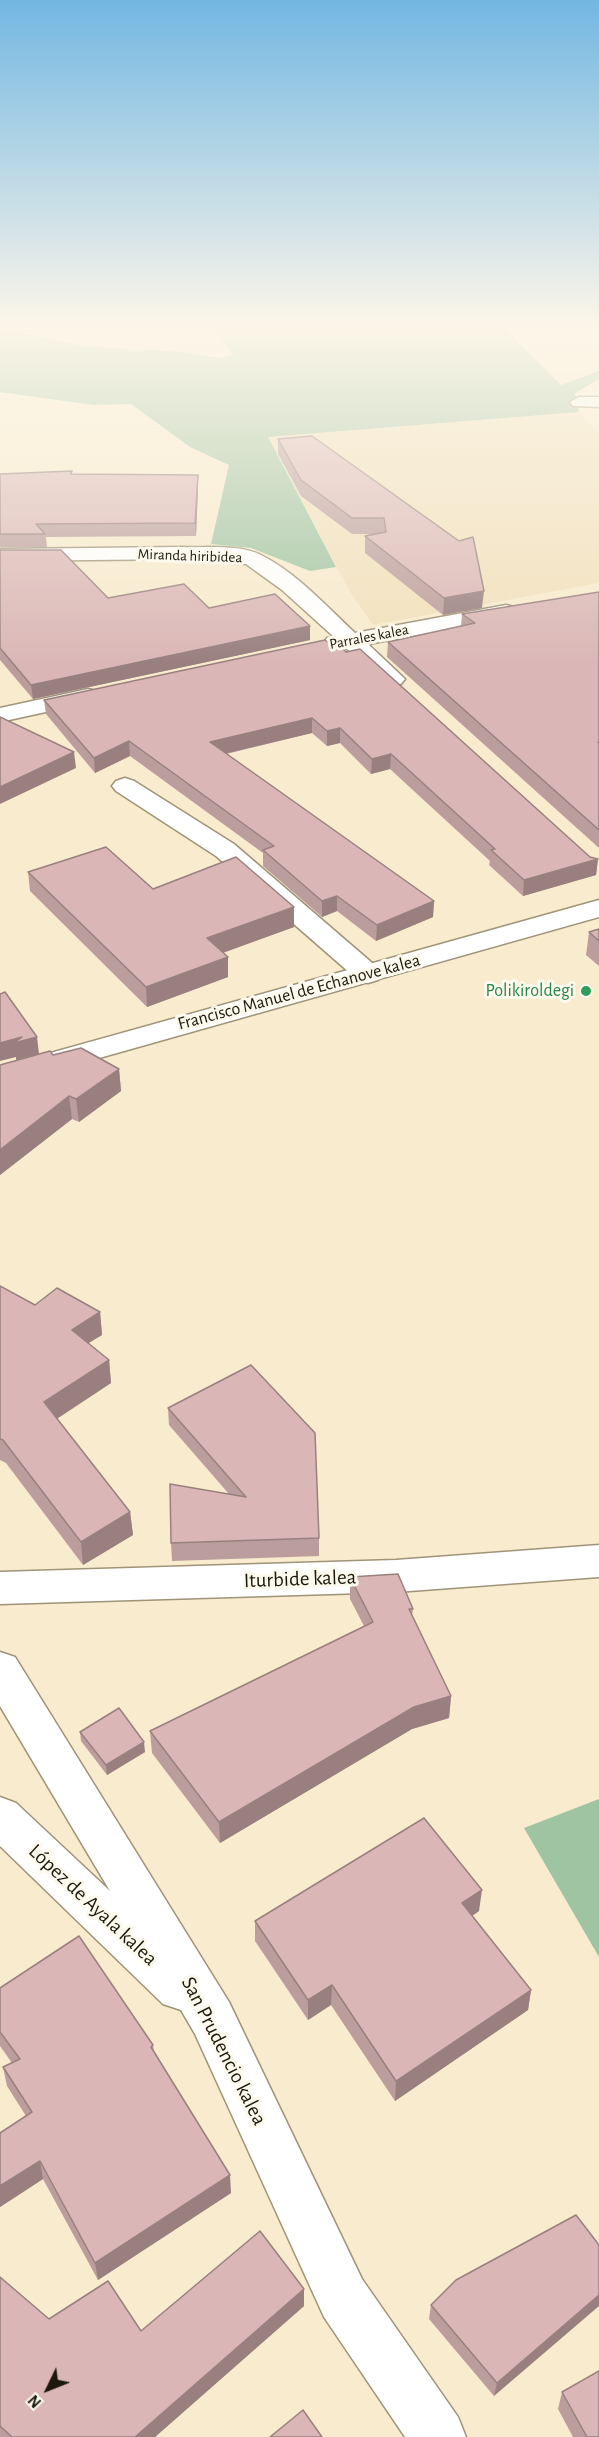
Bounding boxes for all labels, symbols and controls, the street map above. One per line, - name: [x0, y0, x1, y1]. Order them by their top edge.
- street label: Miranda hiribidea: [137, 545, 243, 567]
- street label: Parrales kalea: [328, 621, 410, 653]
- street label: Francisco Manuel de Echanove kalea: [175, 949, 423, 1035]
- place label: Polikiroldegi: [486, 980, 574, 1002]
- marker: Polikiroldegi: [579, 984, 593, 998]
- street label: Iturbide kalea: [243, 1564, 357, 1594]
- street label: López de Ayala kalea: [23, 1839, 163, 1971]
- street label: San Prudencio kalea: [176, 1973, 272, 2129]
- north arrow: [18, 2359, 78, 2419]
- text: N: [25, 2392, 44, 2411]

